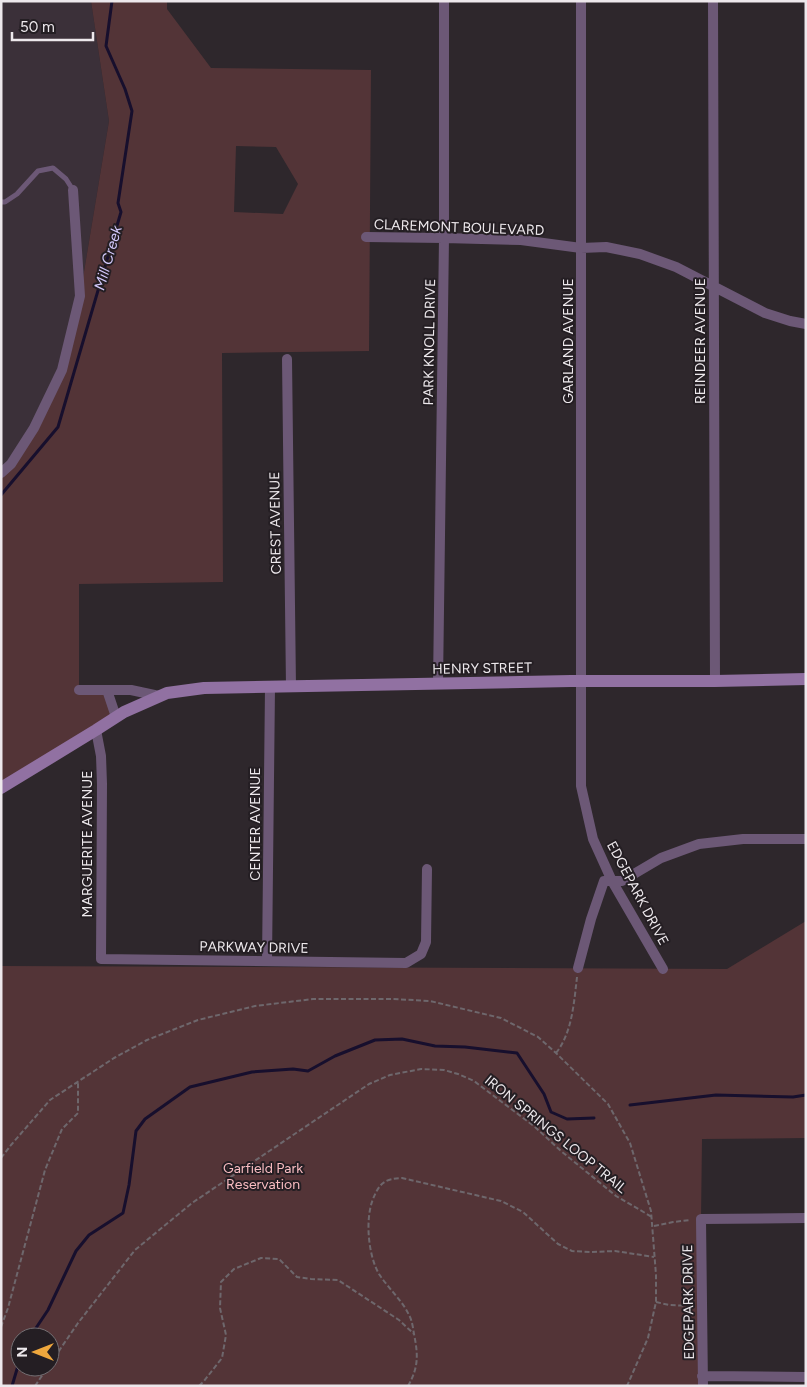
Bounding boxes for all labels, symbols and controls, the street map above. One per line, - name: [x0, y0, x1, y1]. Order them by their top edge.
- scale bar: [12, 10, 94, 42]
- text: 50 m: [20, 18, 55, 36]
- street label: CLAREMONT BOULEVARD: [373, 216, 544, 239]
- water label: Mill Creek: [90, 223, 126, 292]
- street label: PARK KNOLL DRIVE: [420, 278, 439, 406]
- street label: GARLAND AVENUE: [560, 278, 577, 404]
- street label: REINDEER AVENUE: [692, 278, 709, 404]
- street label: CREST AVENUE: [266, 471, 285, 575]
- street label: HENRY STREET: [432, 659, 532, 678]
- street label: CENTER AVENUE: [247, 767, 264, 881]
- street label: MARGUERITE AVENUE: [79, 771, 96, 917]
- street label: EDGEPARK DRIVE: [603, 838, 672, 948]
- street label: PARKWAY DRIVE: [199, 938, 309, 957]
- street label: IRON SPRINGS LOOP TRAIL: [481, 1072, 631, 1197]
- park label: Garfield Park Reservation: [223, 1160, 303, 1193]
- street label: EDGEPARK DRIVE: [679, 1244, 698, 1360]
- north arrow: [10, 1327, 60, 1377]
- text: N: [14, 1347, 31, 1357]

